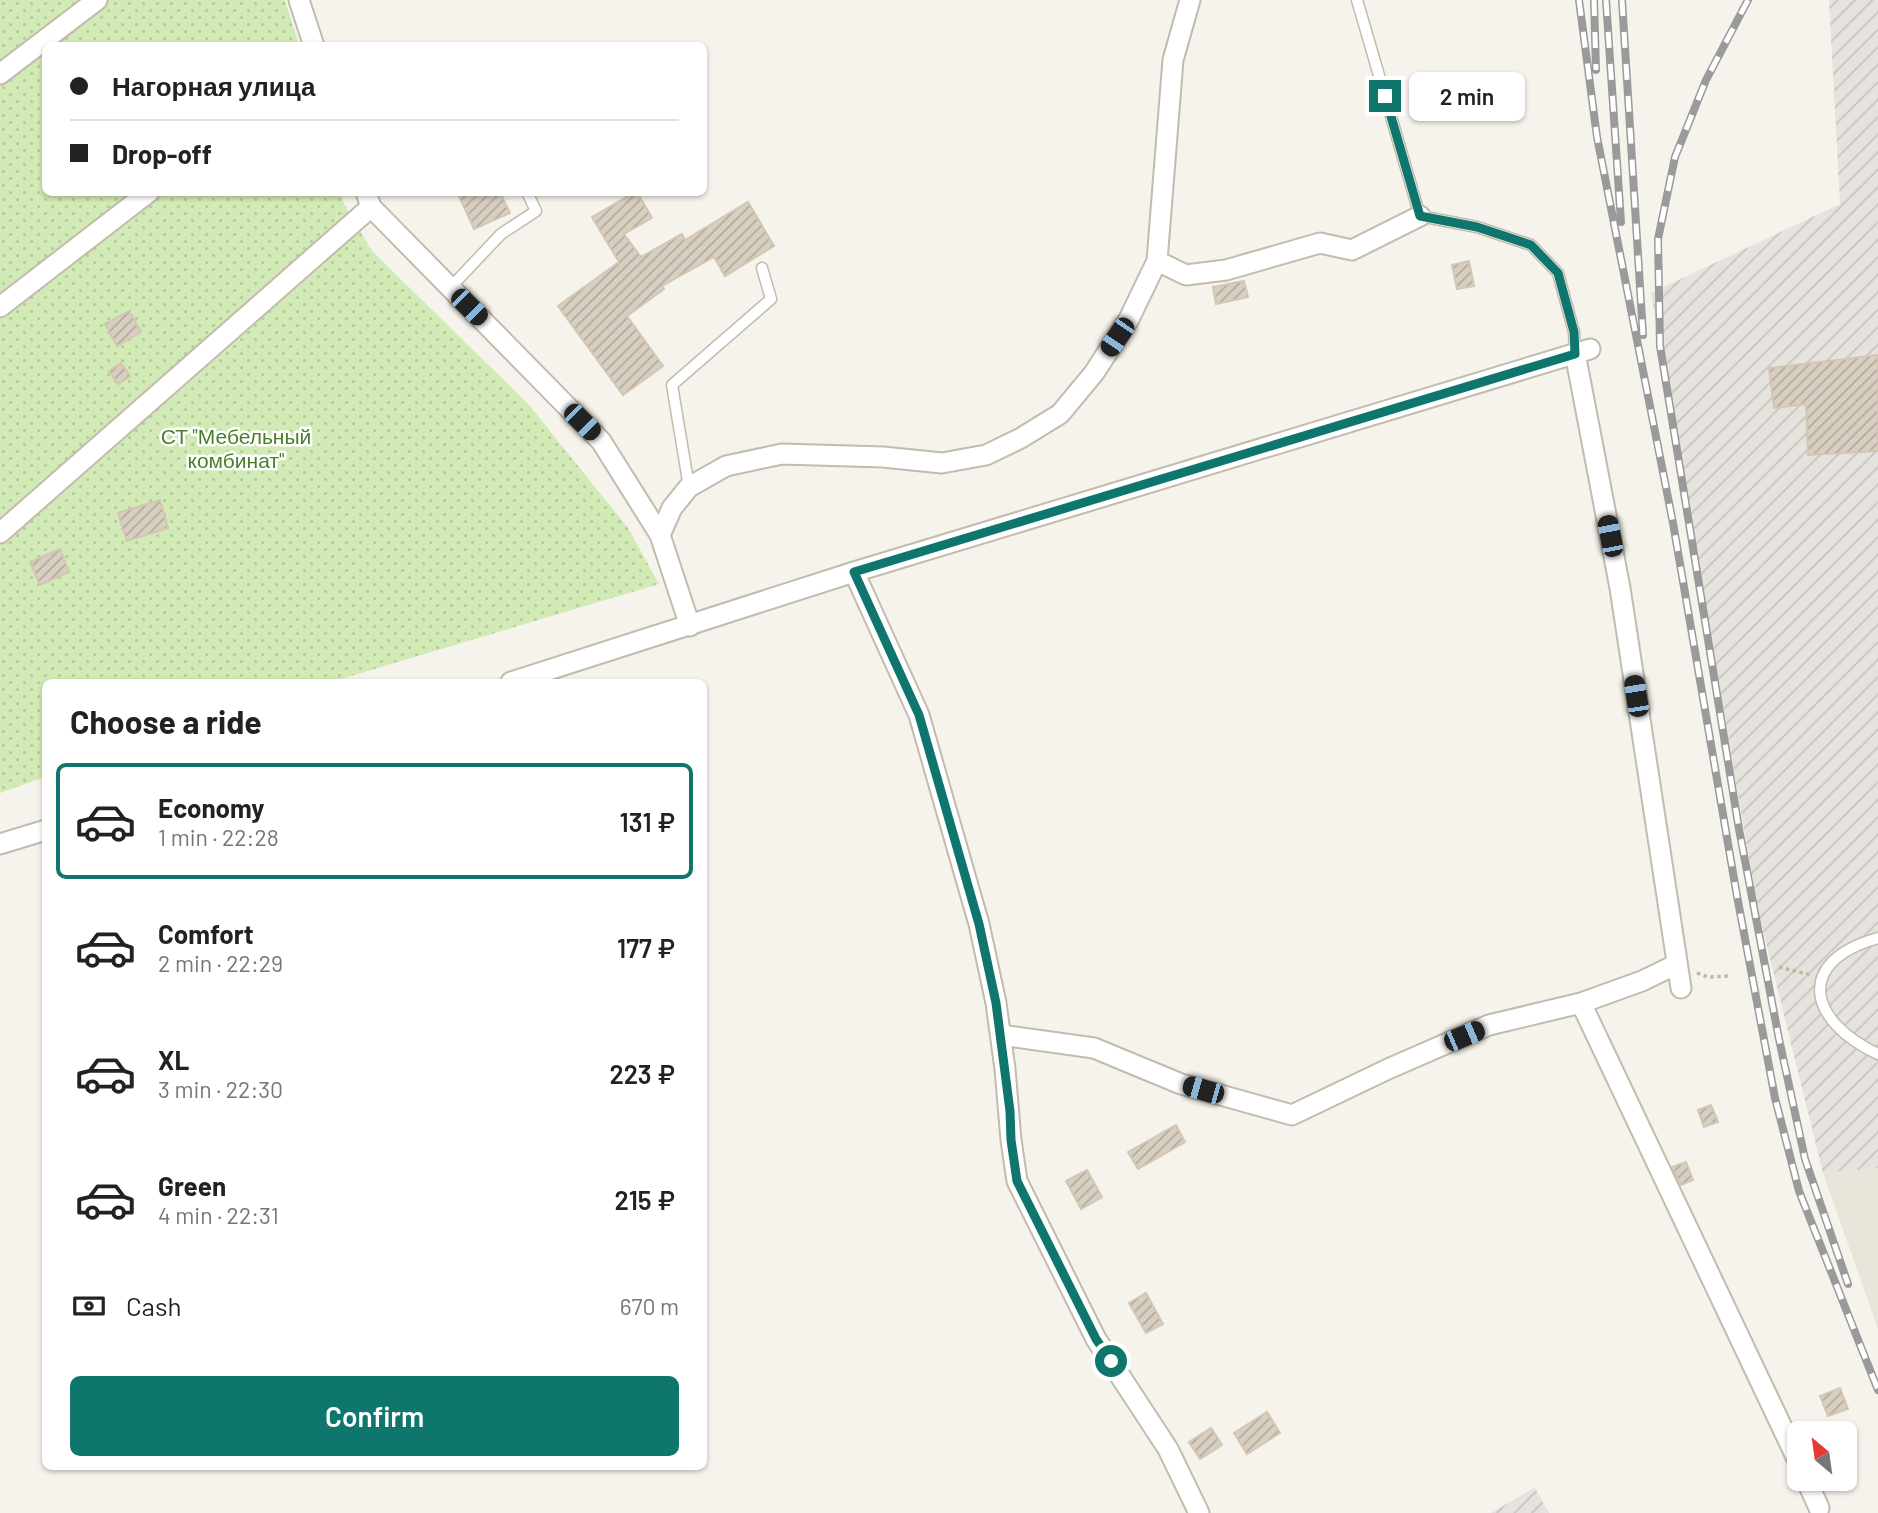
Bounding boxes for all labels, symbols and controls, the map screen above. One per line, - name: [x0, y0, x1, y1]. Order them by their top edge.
- text: Нагорная улица: [112, 70, 315, 101]
- callout: 2 min: [1410, 72, 1525, 120]
- route end: [1369, 80, 1401, 112]
- text: 2 min: [1440, 82, 1494, 110]
- text: Drop-off: [112, 138, 212, 169]
- car: [447, 285, 492, 329]
- car: [1097, 314, 1138, 360]
- car: [560, 400, 605, 444]
- park label: СТ "Мебельный комбинат": [161, 423, 311, 472]
- car: [1596, 513, 1625, 559]
- car: [1623, 674, 1650, 718]
- text: Choose a ride: [70, 702, 262, 740]
- icon: car: [74, 790, 137, 853]
- text: Economy: [158, 792, 264, 823]
- text: 131 ₽: [620, 806, 675, 837]
- text: 1 min · 22:28: [158, 823, 279, 851]
- icon: car: [74, 916, 137, 979]
- text: Comfort: [158, 918, 254, 949]
- text: 177 ₽: [617, 932, 675, 963]
- text: 2 min · 22:29: [158, 949, 283, 977]
- car: [1441, 1018, 1488, 1054]
- icon: car: [74, 1042, 137, 1105]
- text: XL: [158, 1044, 189, 1075]
- text: 223 ₽: [609, 1058, 675, 1089]
- car: [1180, 1074, 1227, 1106]
- text: 3 min · 22:30: [158, 1075, 283, 1103]
- icon: car: [74, 1168, 137, 1231]
- text: Green: [158, 1170, 226, 1201]
- text: 215 ₽: [615, 1184, 675, 1215]
- text: 4 min · 22:31: [158, 1201, 279, 1229]
- icon: cash: [70, 1287, 108, 1325]
- text: Cash: [126, 1290, 181, 1321]
- text: 670 m: [620, 1292, 679, 1320]
- route start: [1095, 1345, 1127, 1377]
- button: Confirm: [70, 1376, 679, 1456]
- north arrow: [1787, 1421, 1857, 1491]
- map controls: [1787, 1421, 1857, 1491]

